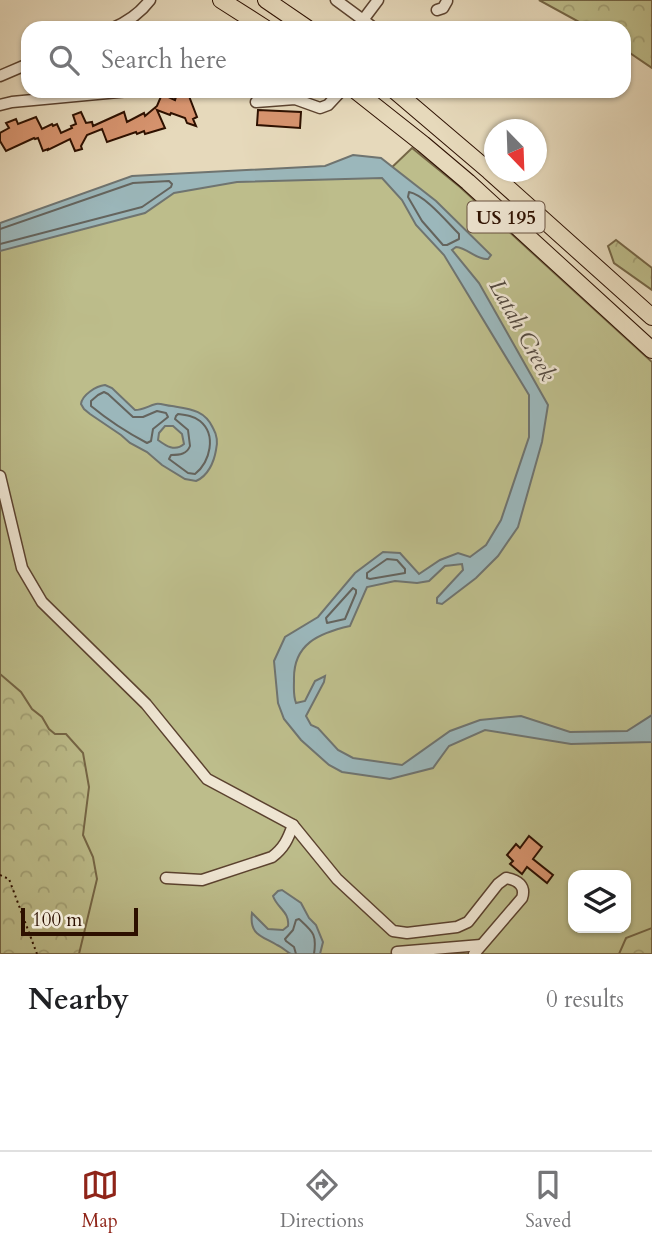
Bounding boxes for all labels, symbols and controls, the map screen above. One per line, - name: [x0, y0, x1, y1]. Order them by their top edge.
- search box: [21, 21, 631, 98]
- icon: search: [45, 41, 83, 79]
- text: Search here: [101, 42, 227, 77]
- north arrow: [484, 119, 547, 182]
- road number: US 195: [468, 202, 544, 232]
- water label: Latah Creek: [482, 274, 564, 387]
- map controls: [568, 870, 631, 933]
- button: layers: [568, 870, 631, 933]
- scale bar: [21, 905, 138, 937]
- text: 100 m: [32, 907, 82, 933]
- text: Nearby: [28, 979, 129, 1020]
- text: 0 results: [546, 984, 624, 1015]
- tab: Map: [81, 1166, 119, 1234]
- tab: Directions: [280, 1166, 364, 1234]
- tab: Saved: [525, 1166, 571, 1234]

